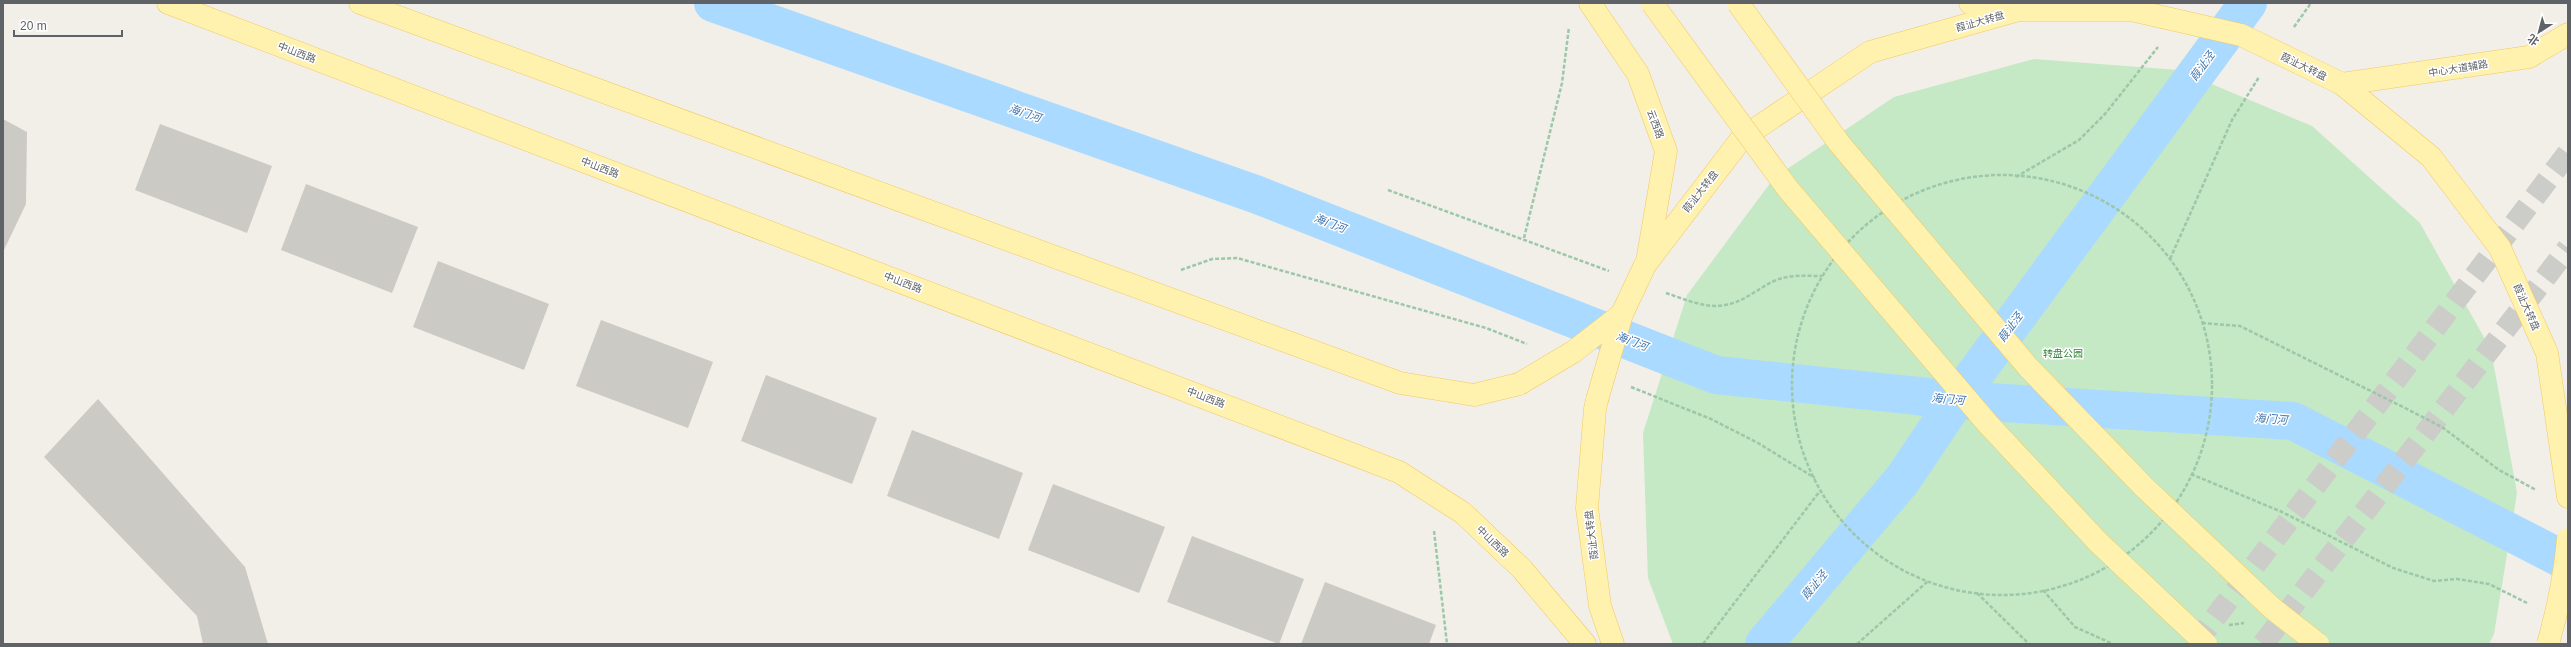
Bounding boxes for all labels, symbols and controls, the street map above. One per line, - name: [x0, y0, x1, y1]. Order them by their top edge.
- street label: 葭沚大转盘: [1955, 9, 2006, 34]
- scale bar: [14, 12, 122, 38]
- north arrow: [2519, 12, 2559, 52]
- text: 20 m: [20, 19, 47, 33]
- text: 北: [2525, 32, 2541, 48]
- street label: 中山西路: [276, 40, 317, 65]
- water label: 葭沚泾: [2187, 48, 2217, 83]
- street label: 葭沚大转盘: [2279, 51, 2329, 82]
- street label: 中心大道辅路: [2428, 58, 2489, 79]
- water label: 海门河: [1007, 102, 1044, 125]
- street label: 云西路: [1645, 108, 1666, 140]
- street label: 中山西路: [579, 155, 620, 180]
- street label: 葭沚大转盘: [1681, 168, 1720, 214]
- water label: 海门河: [1312, 211, 1349, 235]
- street label: 中山西路: [882, 270, 923, 295]
- street label: 葭沚大转盘: [2511, 282, 2542, 332]
- water label: 葭沚泾: [1995, 309, 2025, 344]
- water label: 海门河: [1614, 329, 1651, 353]
- park label: 转盘公园: [2043, 348, 2083, 359]
- street label: 中山西路: [1185, 385, 1226, 410]
- water label: 海门河: [1931, 392, 1967, 407]
- water label: 海门河: [2254, 412, 2290, 426]
- street label: 葭沚大转盘: [1583, 509, 1600, 560]
- street label: 中山西路: [1474, 524, 1511, 559]
- water label: 葭沚泾: [1799, 568, 1830, 601]

